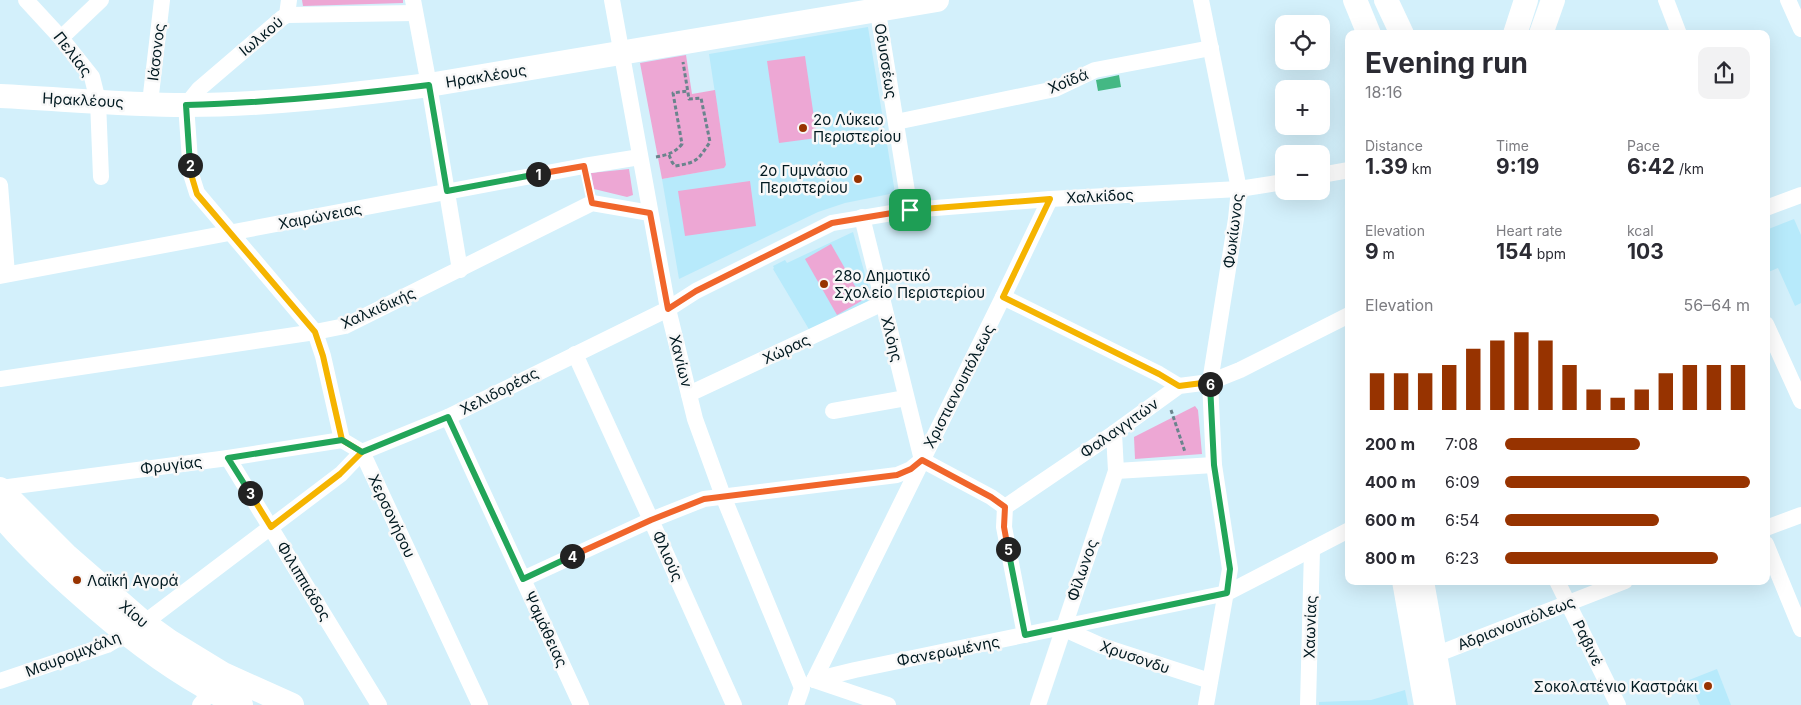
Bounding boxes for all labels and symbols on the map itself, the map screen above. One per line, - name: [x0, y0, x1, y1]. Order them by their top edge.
- street label: Ιωλκού: [235, 12, 287, 60]
- street label: Ιάσονος: [143, 22, 169, 82]
- street label: Οδυσσέως: [871, 22, 901, 100]
- street label: Πελίας: [50, 28, 96, 80]
- street label: Ηρακλέους: [444, 60, 528, 92]
- street label: Χοϊδά: [1045, 64, 1091, 98]
- street label: Ηρακλέους: [42, 88, 124, 112]
- place label: 2ο Λύκειο Περιστερίου: [813, 110, 901, 146]
- marker: 2ο Λύκειο Περιστερίου: [797, 122, 809, 134]
- pin: 2: [178, 152, 202, 178]
- place label: 2ο Γυμνάσιο Περιστερίου: [759, 161, 848, 197]
- pin: 1: [526, 162, 550, 186]
- marker: 2ο Γυμνάσιο Περιστερίου: [852, 173, 864, 185]
- street label: Χαλκίδος: [1066, 185, 1134, 207]
- pin: [889, 189, 931, 231]
- street label: Φωκίωνος: [1219, 192, 1247, 270]
- street label: Χαιρώνειας: [277, 199, 363, 233]
- place label: 28ο Δημοτικό Σχολείο Περιστερίου: [834, 266, 985, 302]
- marker: 28ο Δημοτικό Σχολείο Περιστερίου: [818, 278, 830, 290]
- street label: Χαλκιδικής: [338, 283, 418, 333]
- street label: Χλόης: [877, 314, 907, 364]
- street label: Χριστιανουπόλεως: [919, 321, 999, 451]
- street label: Χώρας: [759, 330, 813, 368]
- street label: Χανίων: [665, 333, 697, 389]
- street label: Χελιδορέας: [457, 363, 541, 419]
- pin: 6: [1198, 372, 1222, 396]
- street label: Φαλαγγιτών: [1076, 394, 1162, 462]
- street label: Φρυγίας: [139, 452, 203, 478]
- street label: Χερσονήσου: [364, 471, 420, 561]
- pin: 3: [238, 480, 262, 506]
- street label: Φλιούς: [648, 528, 688, 584]
- pin: 5: [996, 536, 1020, 562]
- street label: Φίλωνος: [1063, 536, 1101, 604]
- street label: Φιλιππιάδος: [273, 538, 335, 624]
- pin: 4: [560, 544, 584, 568]
- place label: Λαϊκή Αγορά: [87, 571, 179, 590]
- marker: Λαϊκή Αγορά: [71, 574, 83, 586]
- street label: Ψαμάθειας: [520, 588, 572, 670]
- street label: Αδριανουπόλεως: [1455, 592, 1577, 654]
- street label: Χαωνίας: [1299, 595, 1321, 659]
- street label: Χίου: [116, 596, 152, 632]
- street label: Ραβινέ: [1569, 617, 1607, 669]
- street label: Μαυρομιχάλη: [23, 627, 123, 681]
- street label: Φανερωμένης: [895, 632, 1001, 670]
- street label: Χρυσονδυ: [1098, 636, 1172, 678]
- place label: Σοκολατένιο Καστράκι: [1534, 677, 1698, 696]
- marker: Σοκολατένιο Καστράκι: [1702, 680, 1714, 692]

